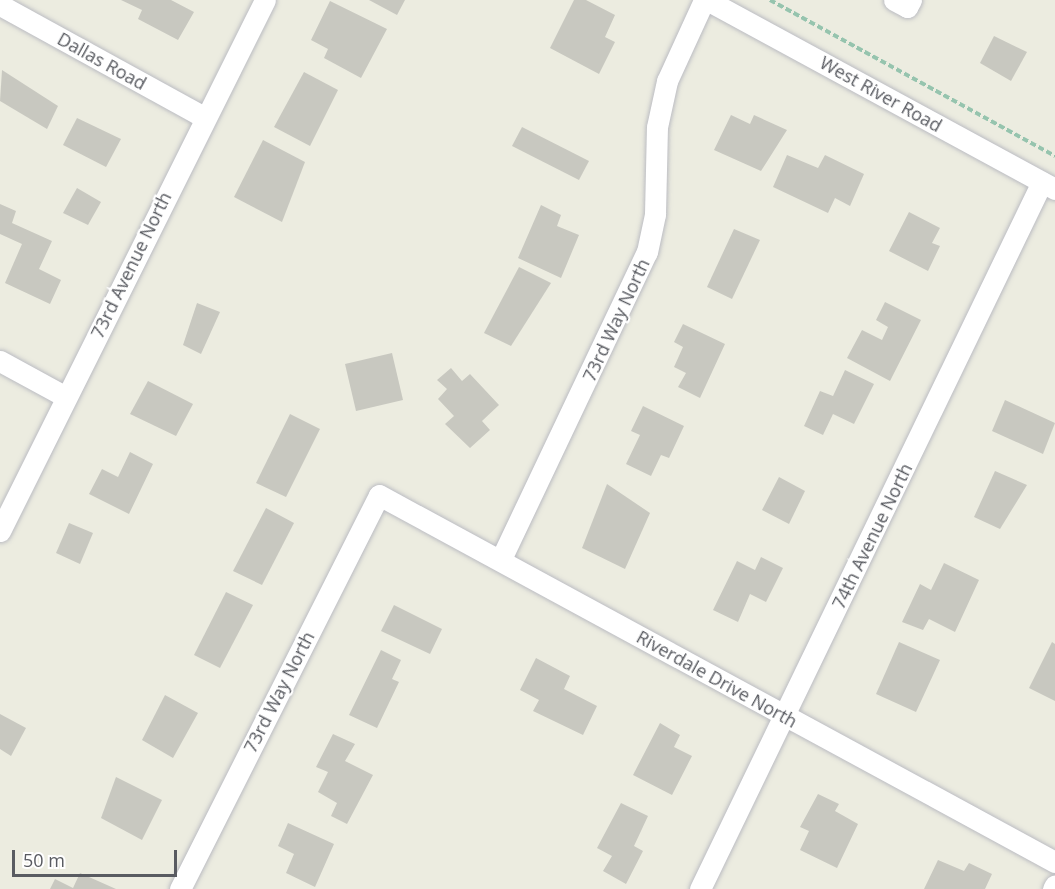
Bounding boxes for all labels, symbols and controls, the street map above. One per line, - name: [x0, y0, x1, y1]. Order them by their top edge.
- street label: Dallas Road: [54, 28, 150, 94]
- street label: West River Road: [816, 52, 946, 136]
- street label: 73rd Avenue North: [86, 188, 176, 342]
- street label: 73rd Way North: [578, 255, 654, 385]
- street label: 74th Avenue North: [827, 460, 917, 612]
- street label: Riverdale Drive North: [633, 626, 801, 732]
- street label: 73rd Way North: [239, 628, 319, 756]
- scale bar: [15, 838, 180, 876]
- text: 50 m: [23, 848, 65, 872]

